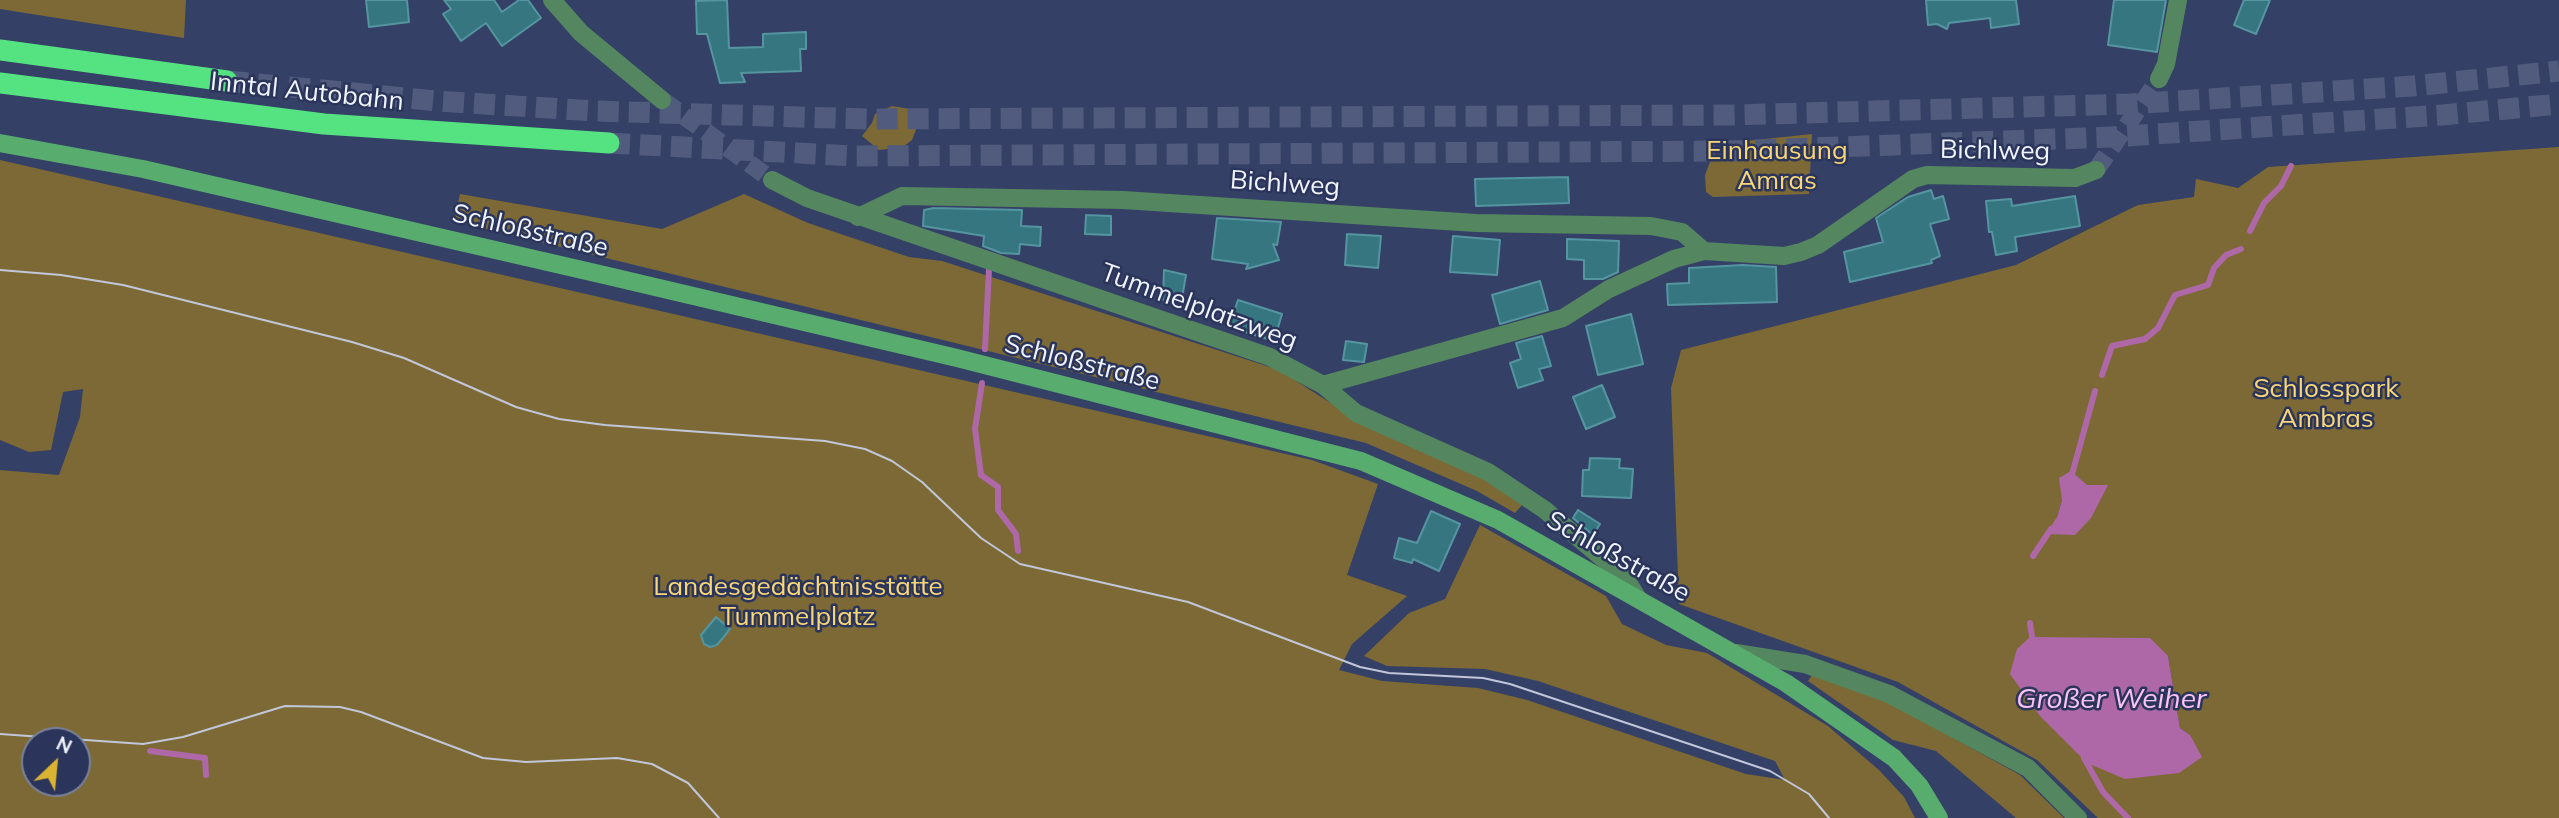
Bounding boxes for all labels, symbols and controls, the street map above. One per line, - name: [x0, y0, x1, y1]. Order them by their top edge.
- street label: Inntal Autobahn: [209, 66, 405, 118]
- street label: Bichlweg: [1940, 134, 2050, 168]
- park label: Einhausung Amras: [1706, 135, 1848, 196]
- street label: Bichlweg: [1229, 165, 1341, 203]
- street label: Schloßstraße: [449, 198, 611, 264]
- street label: Tummelplatzweg: [1096, 257, 1302, 357]
- street label: Schloßstraße: [1001, 329, 1163, 397]
- park label: Schlosspark Ambras: [2253, 373, 2399, 434]
- street label: Schloßstraße: [1541, 505, 1695, 609]
- park label: Landesgedächtnisstätte Tummelplatz: [653, 571, 943, 632]
- water label: Großer Weiher: [2016, 683, 2206, 717]
- north arrow: [21, 727, 91, 797]
- text: N: [53, 731, 76, 759]

